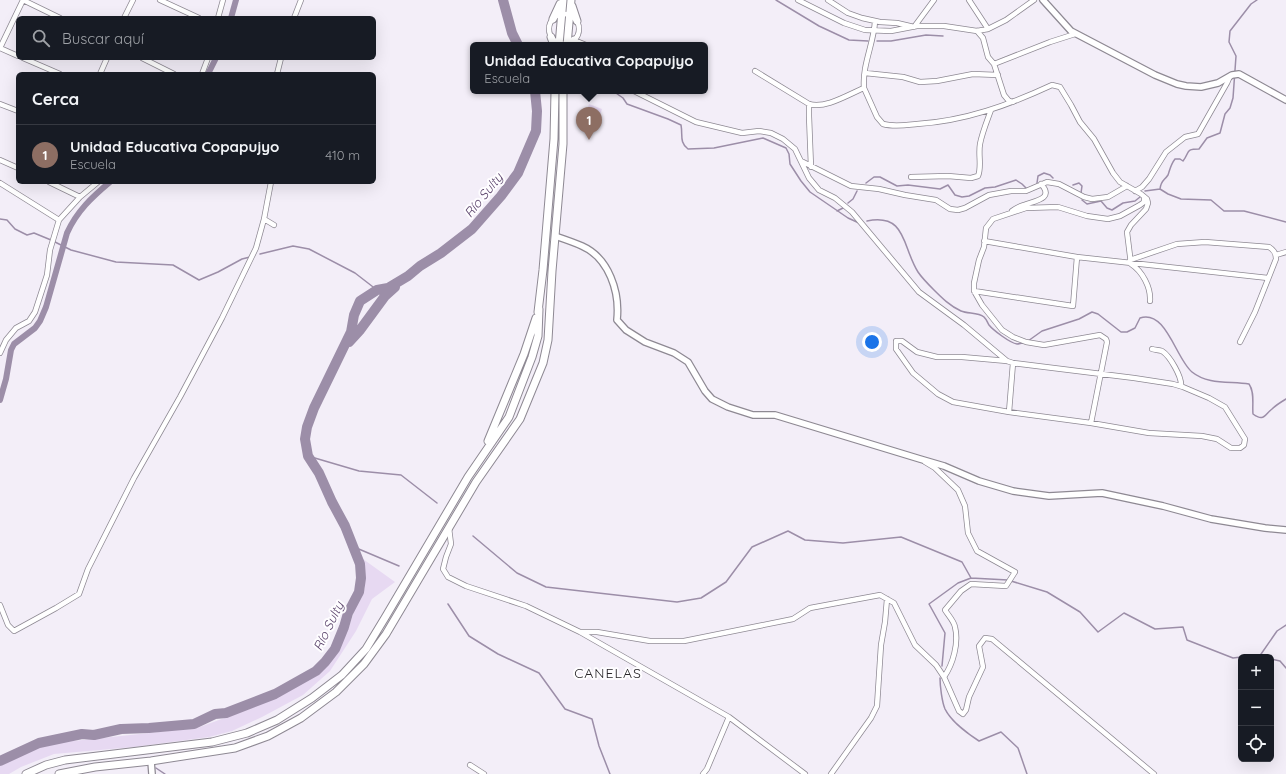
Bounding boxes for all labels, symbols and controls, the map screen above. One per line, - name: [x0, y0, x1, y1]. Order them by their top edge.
- search box: [16, 16, 376, 60]
- icon: search: [30, 27, 52, 49]
- text: Buscar aquí: [62, 29, 144, 48]
- popup: [470, 42, 708, 94]
- text: Unidad Educativa Copapujyo: [484, 51, 694, 70]
- text: Escuela: [484, 70, 530, 86]
- text: Cerca: [32, 88, 79, 109]
- pin: 1: [576, 107, 602, 140]
- text: Unidad Educativa Copapujyo: [70, 137, 279, 156]
- text: 1: [42, 147, 48, 163]
- text: 410 m: [325, 147, 360, 163]
- text: Escuela: [70, 156, 116, 172]
- water label: Río Sulty: [460, 169, 506, 220]
- your location: [862, 332, 882, 352]
- water label: Río Sulty: [309, 598, 347, 653]
- map controls: [1238, 654, 1274, 762]
- button: +: [1238, 654, 1274, 690]
- district label: CANELAS: [574, 664, 642, 682]
- button: −: [1238, 690, 1274, 726]
- button: locate: [1238, 726, 1274, 762]

